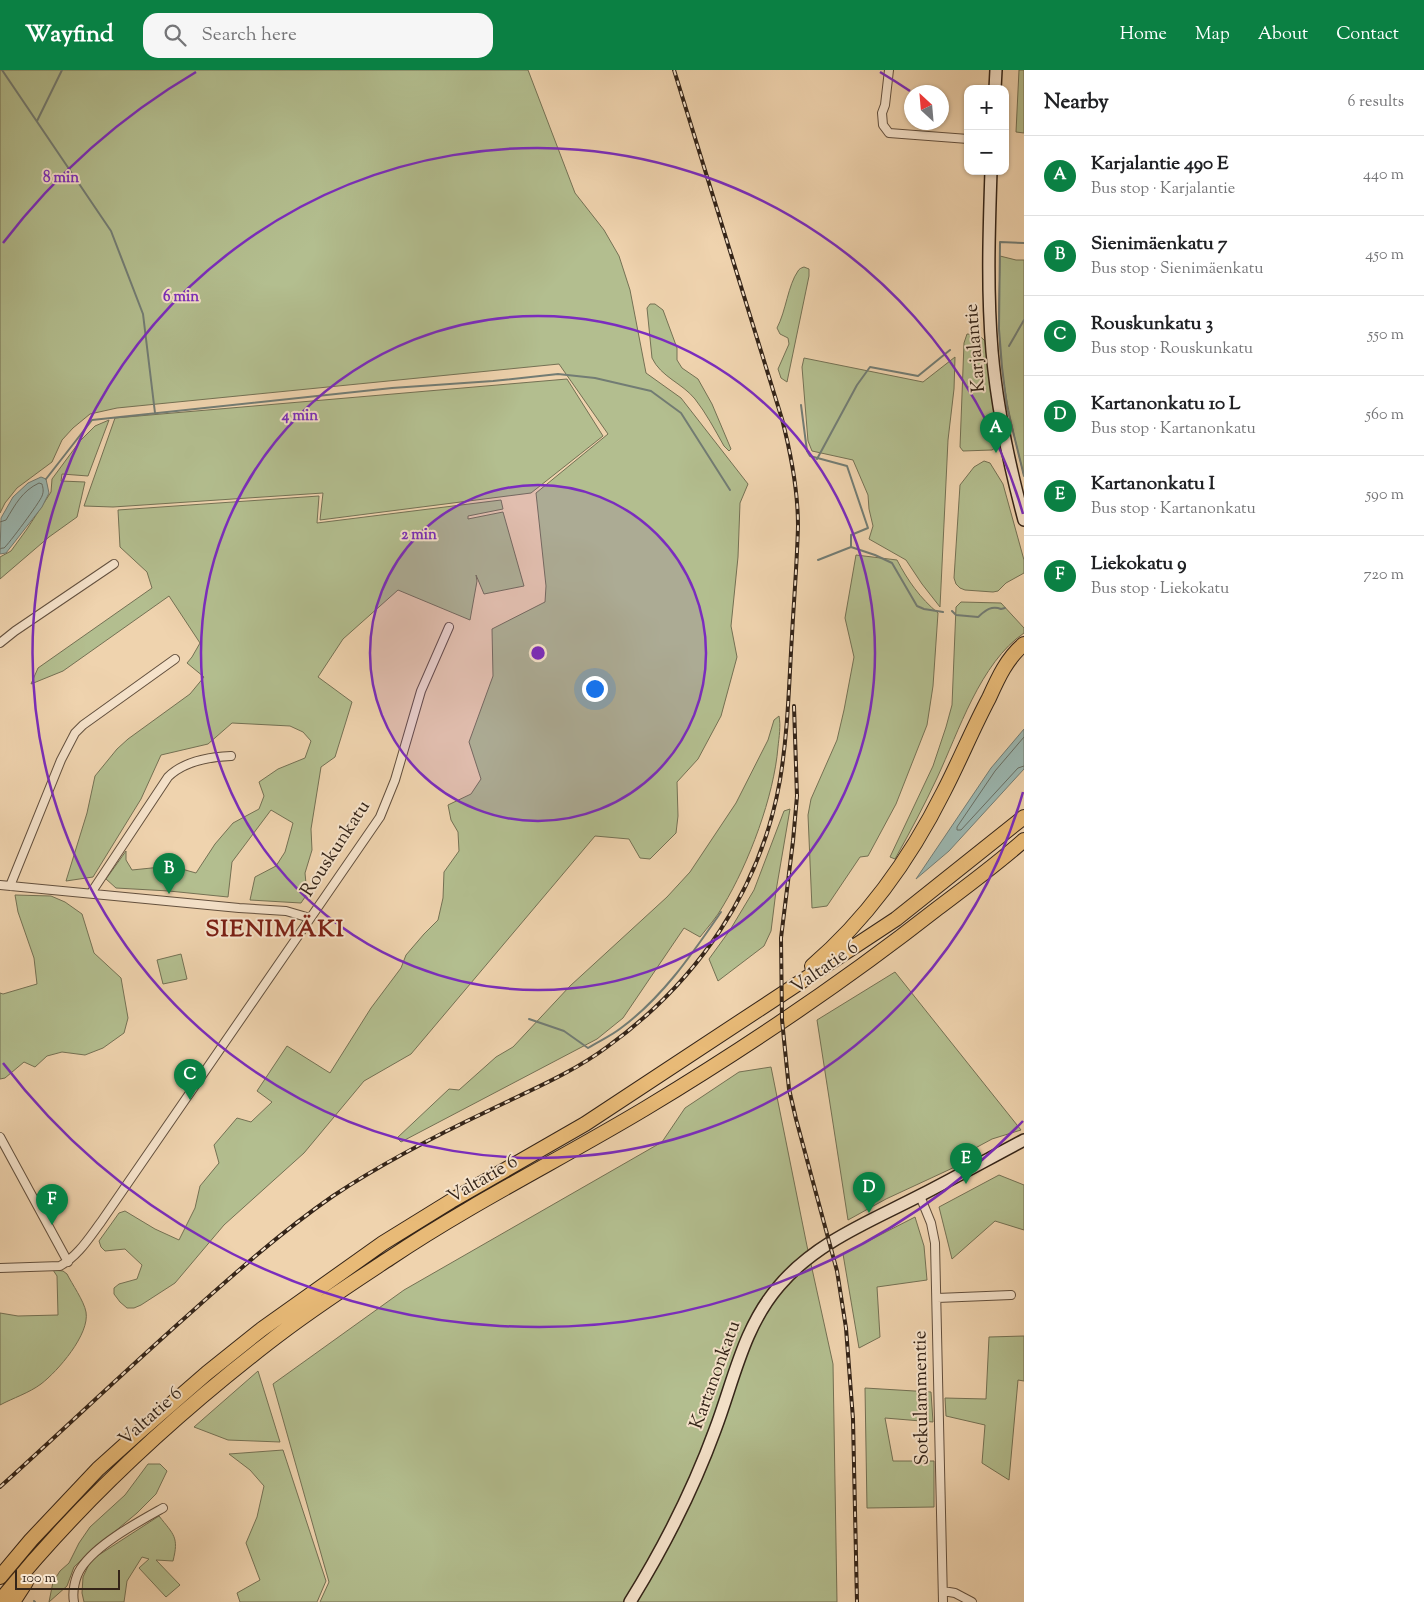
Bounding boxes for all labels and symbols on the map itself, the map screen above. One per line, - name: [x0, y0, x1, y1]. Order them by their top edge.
- north arrow: [904, 85, 949, 130]
- text: 8 min: [43, 168, 79, 189]
- text: 6 min: [163, 287, 199, 308]
- street label: Karjalantie: [959, 302, 993, 394]
- text: 4 min: [281, 406, 318, 427]
- pin: A: [980, 412, 1012, 453]
- text: 2 min: [401, 525, 437, 546]
- centre of rings: [529, 644, 547, 662]
- your location: [582, 676, 608, 702]
- street label: Rouskunkatu: [295, 795, 377, 903]
- pin: B: [153, 853, 185, 894]
- district label: SIENIMÄKI: [205, 913, 345, 947]
- street label: Valtatie 6: [786, 935, 864, 1001]
- pin: C: [174, 1059, 206, 1100]
- pin: E: [950, 1143, 982, 1184]
- street label: Valtatie 6: [443, 1149, 523, 1211]
- pin: D: [853, 1172, 885, 1213]
- pin: F: [36, 1184, 68, 1225]
- street label: Kartanonkatu: [684, 1317, 748, 1433]
- street label: Sotkulammentie: [907, 1330, 937, 1466]
- street label: Valtatie 6: [113, 1381, 189, 1453]
- scale bar: [15, 1567, 120, 1590]

